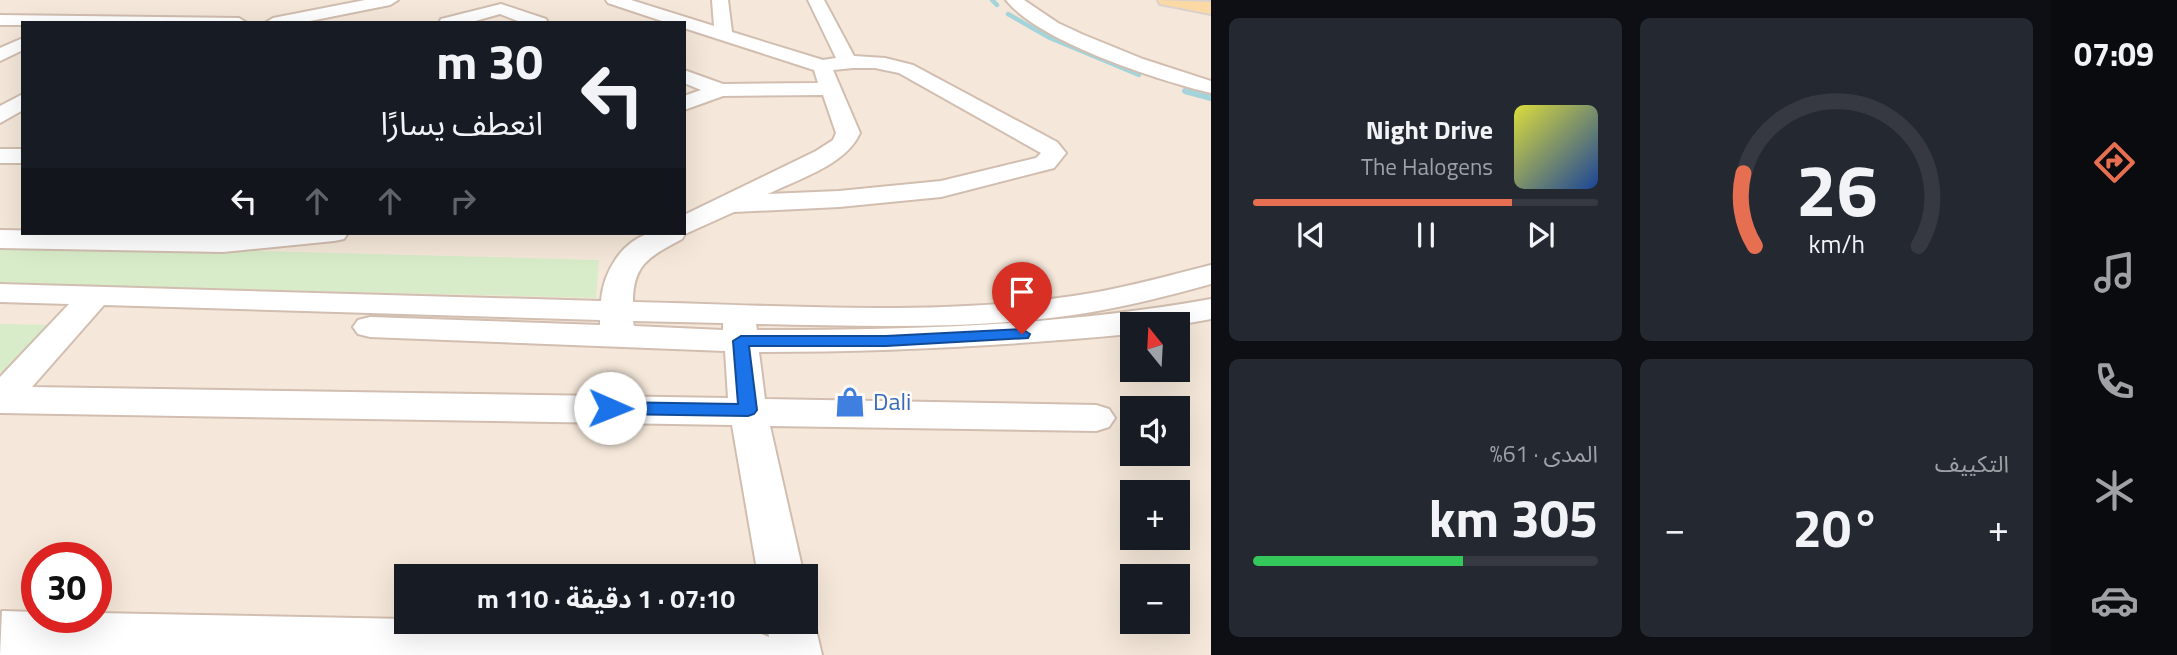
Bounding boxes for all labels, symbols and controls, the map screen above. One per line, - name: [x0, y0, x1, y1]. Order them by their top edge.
- text: 30 m: [436, 23, 543, 98]
- text: 07:09: [2074, 30, 2154, 78]
- icon: left: [567, 49, 658, 140]
- text: انعطف يسارًا: [381, 99, 543, 147]
- text: Night Drive: [1366, 110, 1493, 149]
- text: 26: [1796, 134, 1877, 244]
- icon: directions: [2090, 138, 2139, 187]
- text: The Halogens: [1361, 149, 1493, 184]
- icon: left: [225, 182, 263, 220]
- icon: ahead: [298, 182, 336, 220]
- icon: ahead: [371, 182, 409, 220]
- icon: right: [444, 182, 482, 220]
- icon: previous: [1292, 216, 1330, 254]
- icon: pause: [1407, 216, 1445, 254]
- icon: next: [1522, 216, 1560, 254]
- text: km/h: [1808, 225, 1865, 263]
- icon: music: [2090, 248, 2139, 297]
- pin: [992, 262, 1052, 334]
- icon: arrive: [1003, 273, 1041, 311]
- north arrow: [1120, 312, 1190, 382]
- map controls: [1120, 312, 1190, 634]
- icon: phone: [2090, 357, 2139, 406]
- position arrow: [573, 371, 647, 445]
- place label: Dali: [873, 383, 911, 419]
- shop icon: Dali: [833, 385, 867, 419]
- button: sound: [1120, 396, 1190, 466]
- text: المدى · 61%: [1490, 436, 1598, 471]
- text: التكييف: [1935, 446, 2009, 481]
- icon: climate: [2090, 466, 2139, 515]
- text: 305 km: [1429, 478, 1598, 557]
- button: +: [1120, 480, 1190, 550]
- text: 20°: [1793, 488, 1880, 567]
- text: −: [1664, 499, 1685, 557]
- text: +: [1988, 499, 2009, 557]
- speed limit sign: 30: [21, 542, 112, 633]
- button: −: [1120, 564, 1190, 634]
- icon: car: [2090, 576, 2139, 625]
- text: 07:10 · 1 دقيقة · 110 m: [477, 579, 735, 618]

